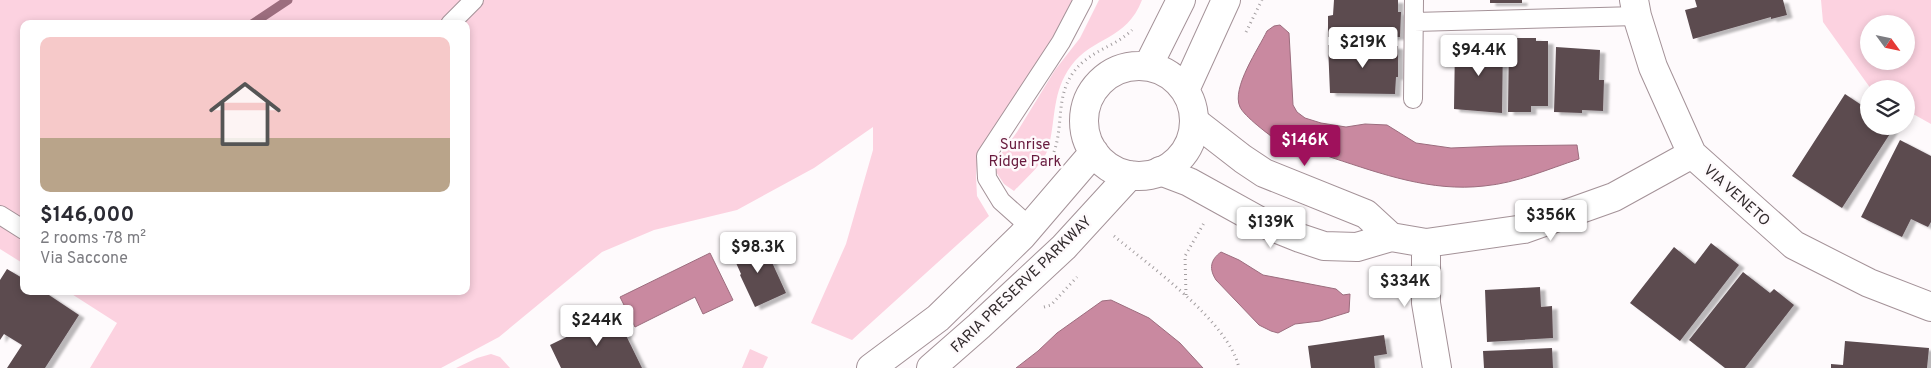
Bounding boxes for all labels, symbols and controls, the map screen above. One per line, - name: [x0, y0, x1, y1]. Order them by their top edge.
- north arrow: [1860, 15, 1915, 70]
- map controls: [1860, 15, 1915, 135]
- pin: $219K: [1328, 27, 1398, 69]
- text: $219K: [1340, 33, 1387, 53]
- pin: $94.4K: [1438, 34, 1520, 77]
- text: $94.4K: [1451, 41, 1507, 61]
- icon: home: [200, 69, 290, 159]
- button: layers: [1860, 80, 1915, 135]
- pin: $146K: [1270, 124, 1340, 167]
- text: $146K: [1281, 131, 1329, 151]
- park label: Sunrise Ridge Park: [988, 136, 1062, 172]
- street label: VIA VENETO: [1699, 161, 1773, 231]
- pin: $356K: [1516, 200, 1586, 242]
- text: $146,000: [40, 202, 134, 229]
- pin: $139K: [1236, 206, 1306, 249]
- text: $356K: [1526, 206, 1576, 226]
- street label: FARIA PRESERVE PARKWAY: [947, 212, 1097, 358]
- text: $139K: [1248, 213, 1294, 233]
- text: 2 rooms · 78 m²: [40, 229, 146, 249]
- pin: $98.3K: [717, 232, 799, 274]
- text: $98.3K: [731, 238, 785, 258]
- text: Via Saccone: [40, 249, 128, 269]
- pin: $334K: [1370, 266, 1440, 308]
- text: $334K: [1380, 272, 1430, 292]
- pin: $244K: [562, 304, 632, 347]
- text: $244K: [571, 311, 623, 331]

